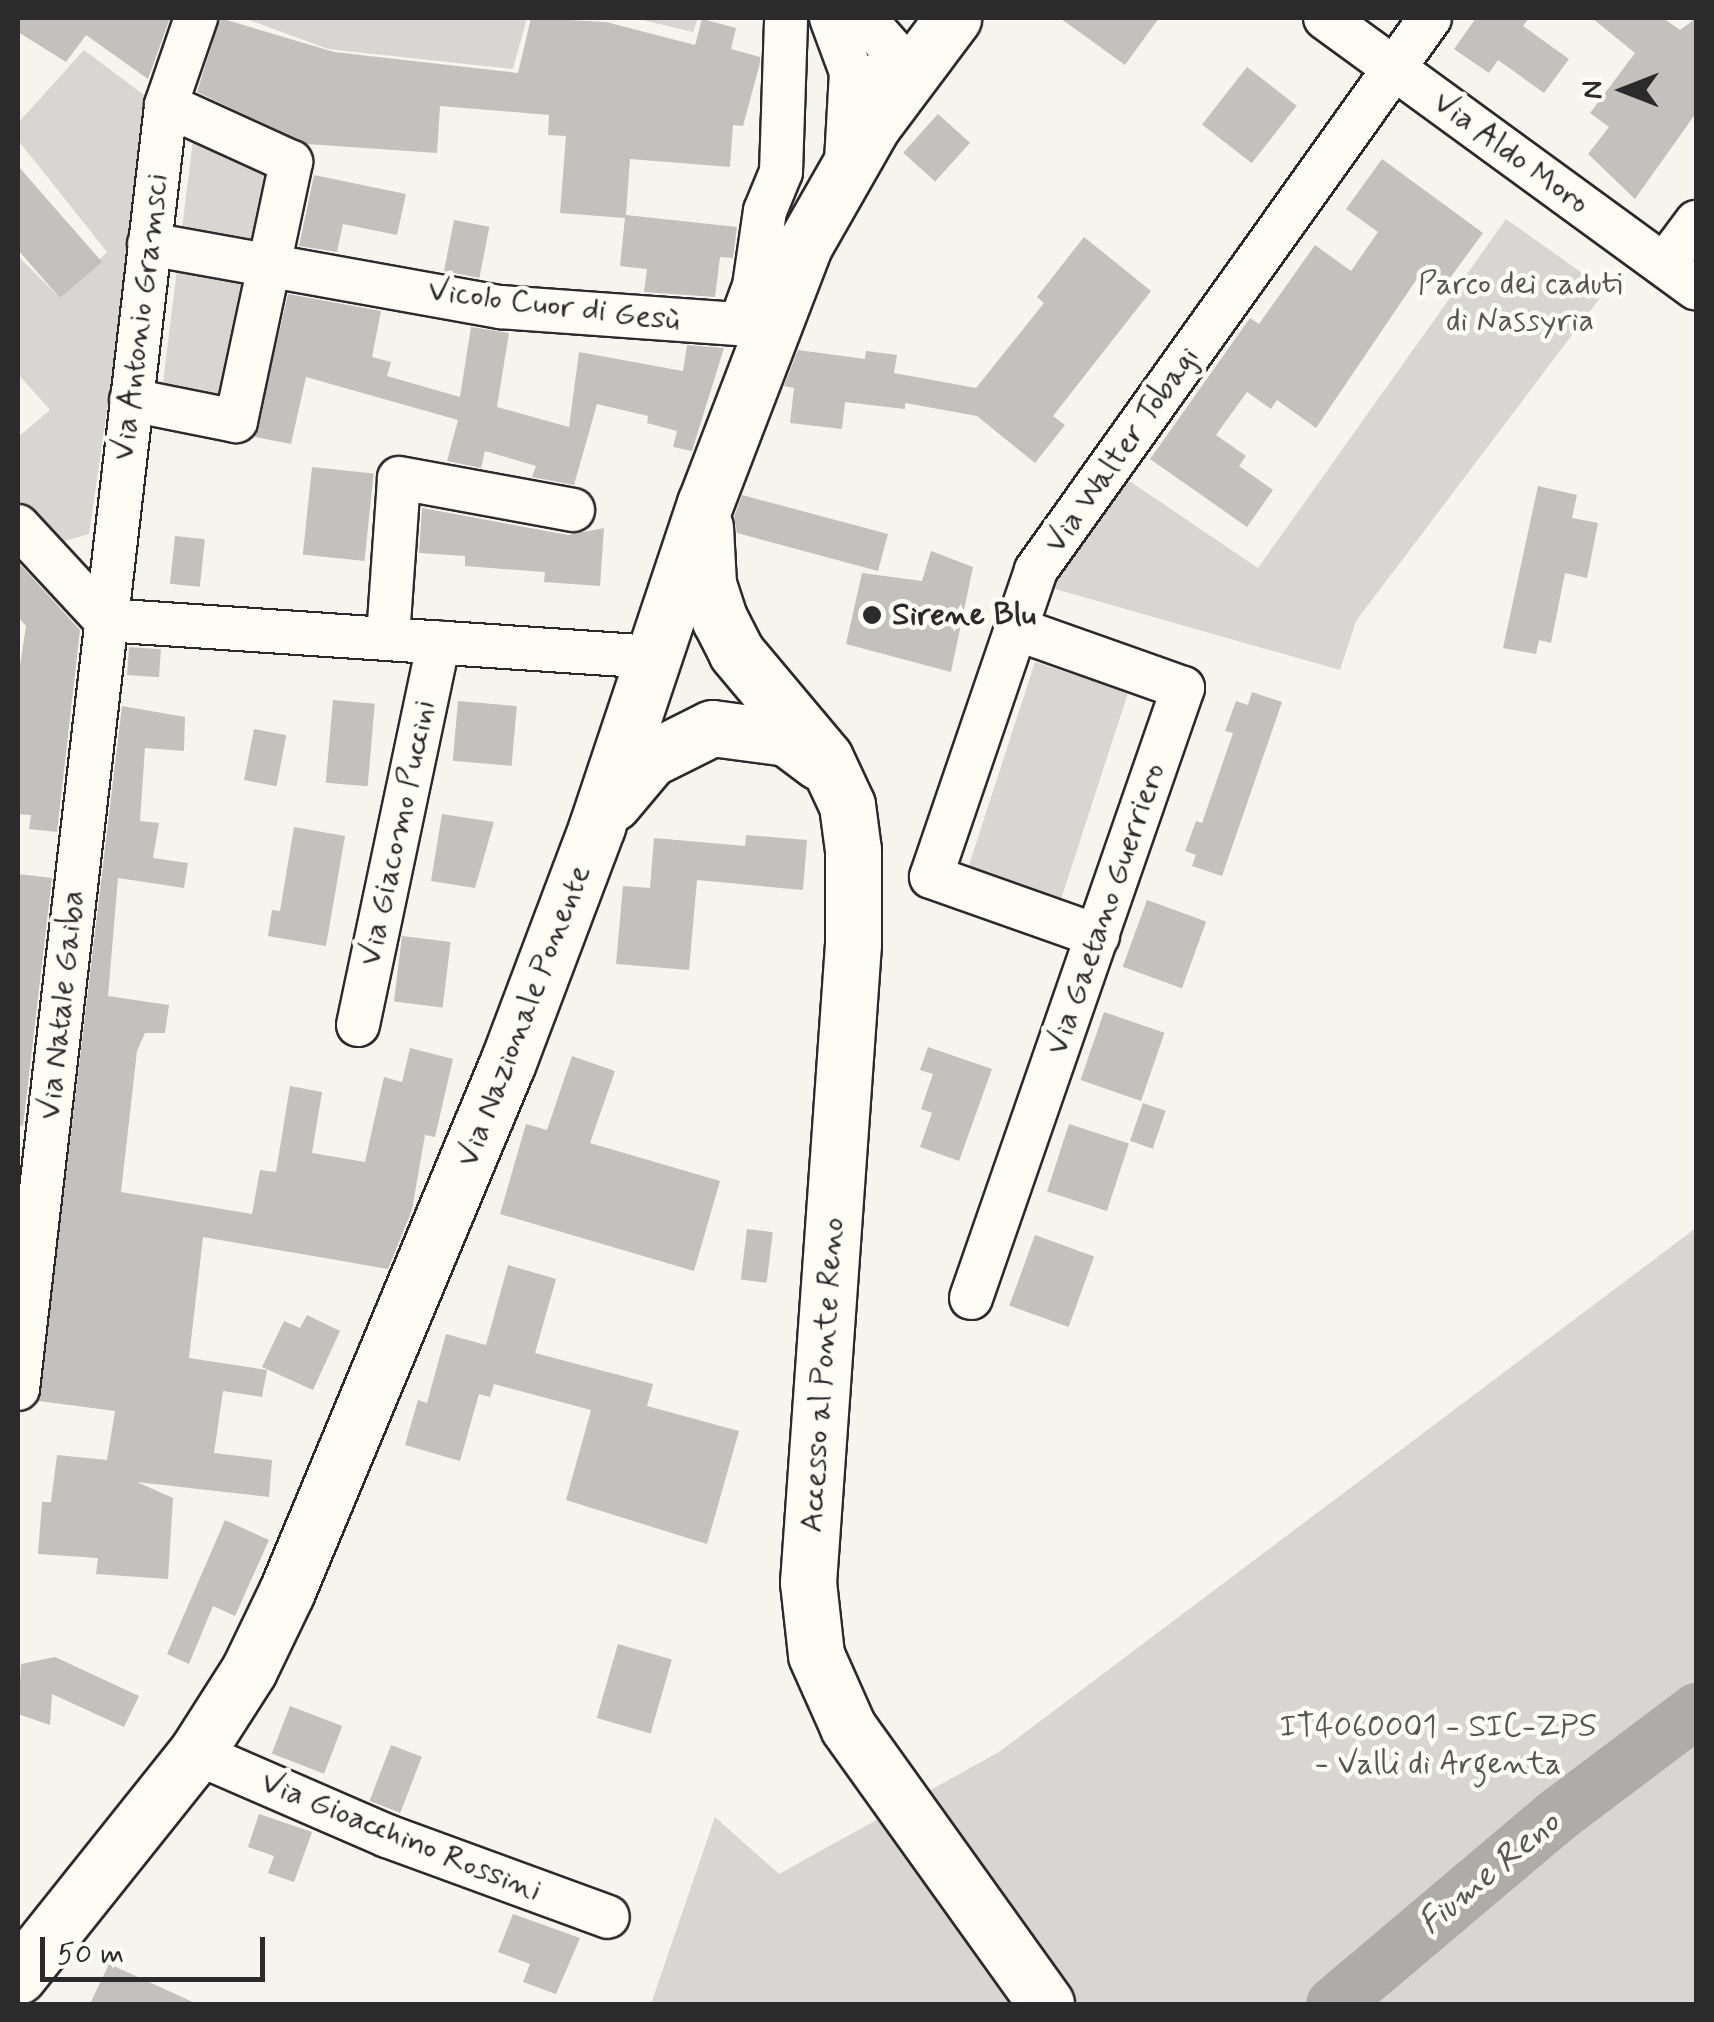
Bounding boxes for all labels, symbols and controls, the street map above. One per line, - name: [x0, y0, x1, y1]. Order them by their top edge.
- north arrow: [1574, 40, 1674, 140]
- text: N: [1575, 81, 1612, 99]
- street label: Via Aldo Moro: [1424, 83, 1598, 223]
- street label: Via Antonio Gramsci: [104, 171, 178, 463]
- park label: Parco dei caduti di Nassyria: [1418, 266, 1622, 341]
- street label: Vicolo Cuor di Gesù: [427, 272, 681, 340]
- street label: Via Walter Tobagi: [1036, 339, 1208, 561]
- place label: Sirene Blu: [892, 596, 1036, 634]
- marker: Sirene Blu: [861, 604, 883, 626]
- street label: Via Giacomo Puccini: [351, 697, 445, 969]
- street label: Via Gaetano Guerriero: [1038, 758, 1174, 1060]
- street label: Via Nazionale Ponente: [449, 860, 599, 1172]
- street label: Via Natale Gaiba: [31, 890, 93, 1120]
- street label: Accesso al Ponte Reno: [794, 1227, 852, 1523]
- park label: IT4060001 - SIC-ZPS - Valli di Argenta: [1280, 1709, 1596, 1784]
- street label: Via Gioacchino Rossini: [260, 1765, 542, 1909]
- water label: Fiume Reno: [1411, 1803, 1567, 1943]
- scale bar: [45, 1917, 270, 1979]
- text: 50 m: [57, 1935, 124, 1974]

